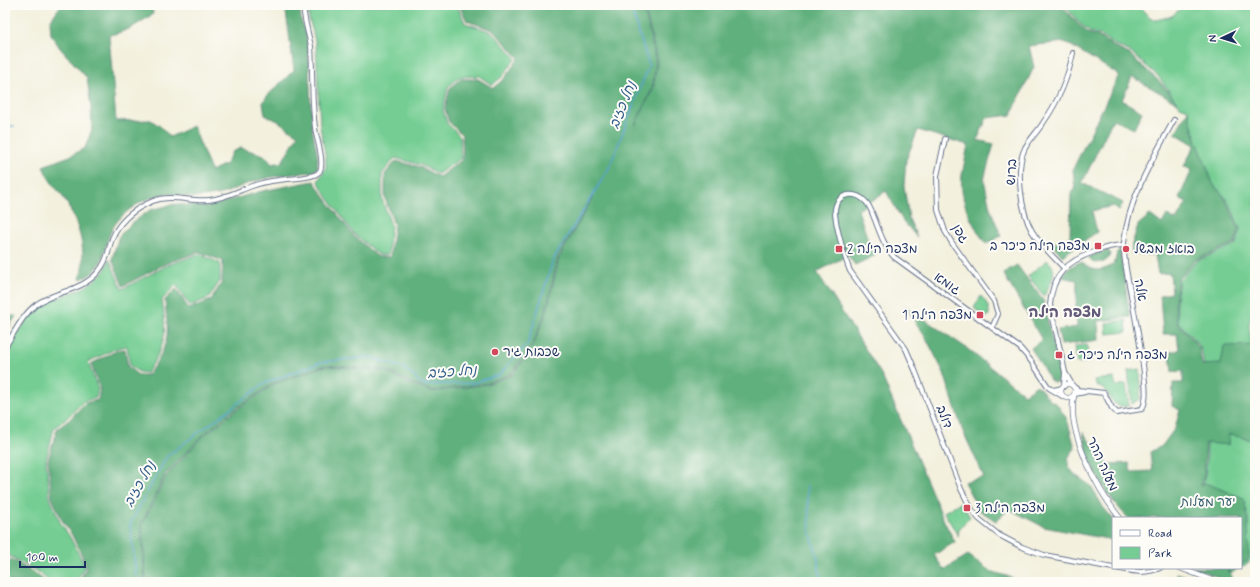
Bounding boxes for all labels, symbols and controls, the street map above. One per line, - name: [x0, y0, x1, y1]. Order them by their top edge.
- north arrow: [1202, 18, 1242, 58]
- text: N: [1206, 34, 1220, 43]
- water label: נחל כזיב: [605, 78, 641, 131]
- street label: ברוש: [1003, 158, 1021, 186]
- street label: גפן: [948, 221, 972, 247]
- place label: מצפה הילה כיכר ב: [990, 238, 1090, 255]
- place label: מצפה הילה 2: [847, 241, 918, 258]
- marker: מצפה הילה כיכר ב: [1093, 241, 1103, 251]
- place label: בואז מבשל: [1134, 241, 1194, 258]
- marker: מצפה הילה 2: [834, 244, 844, 254]
- marker: בואז מבשל: [1121, 244, 1131, 254]
- street label: גומא: [930, 269, 964, 299]
- street label: אלה: [1130, 277, 1150, 303]
- district label: מצפה הילה: [1029, 303, 1101, 323]
- place label: מצפה הילה 1: [902, 307, 972, 324]
- marker: מצפה הילה 1: [975, 310, 985, 320]
- place label: שכבות גיר: [503, 344, 560, 361]
- marker: שכבות גיר: [490, 347, 500, 357]
- place label: מצפה הילה כיכר ג: [1067, 347, 1168, 364]
- marker: מצפה הילה כיכר ג: [1054, 350, 1064, 360]
- water label: נחל כזיב: [427, 361, 478, 383]
- street label: דולב: [932, 403, 956, 431]
- street label: מעלה ההר: [1082, 434, 1122, 494]
- water label: נחל כזיב: [120, 457, 160, 510]
- park label: יער מעלות: [1180, 494, 1235, 511]
- place label: מצפה הילה 3: [975, 500, 1045, 517]
- marker: מצפה הילה 3: [962, 503, 972, 513]
- legend: [1112, 517, 1242, 569]
- text: Road: [1148, 526, 1172, 542]
- scale bar: [20, 543, 85, 569]
- text: Park: [1148, 546, 1172, 562]
- text: 100 m: [26, 550, 58, 566]

